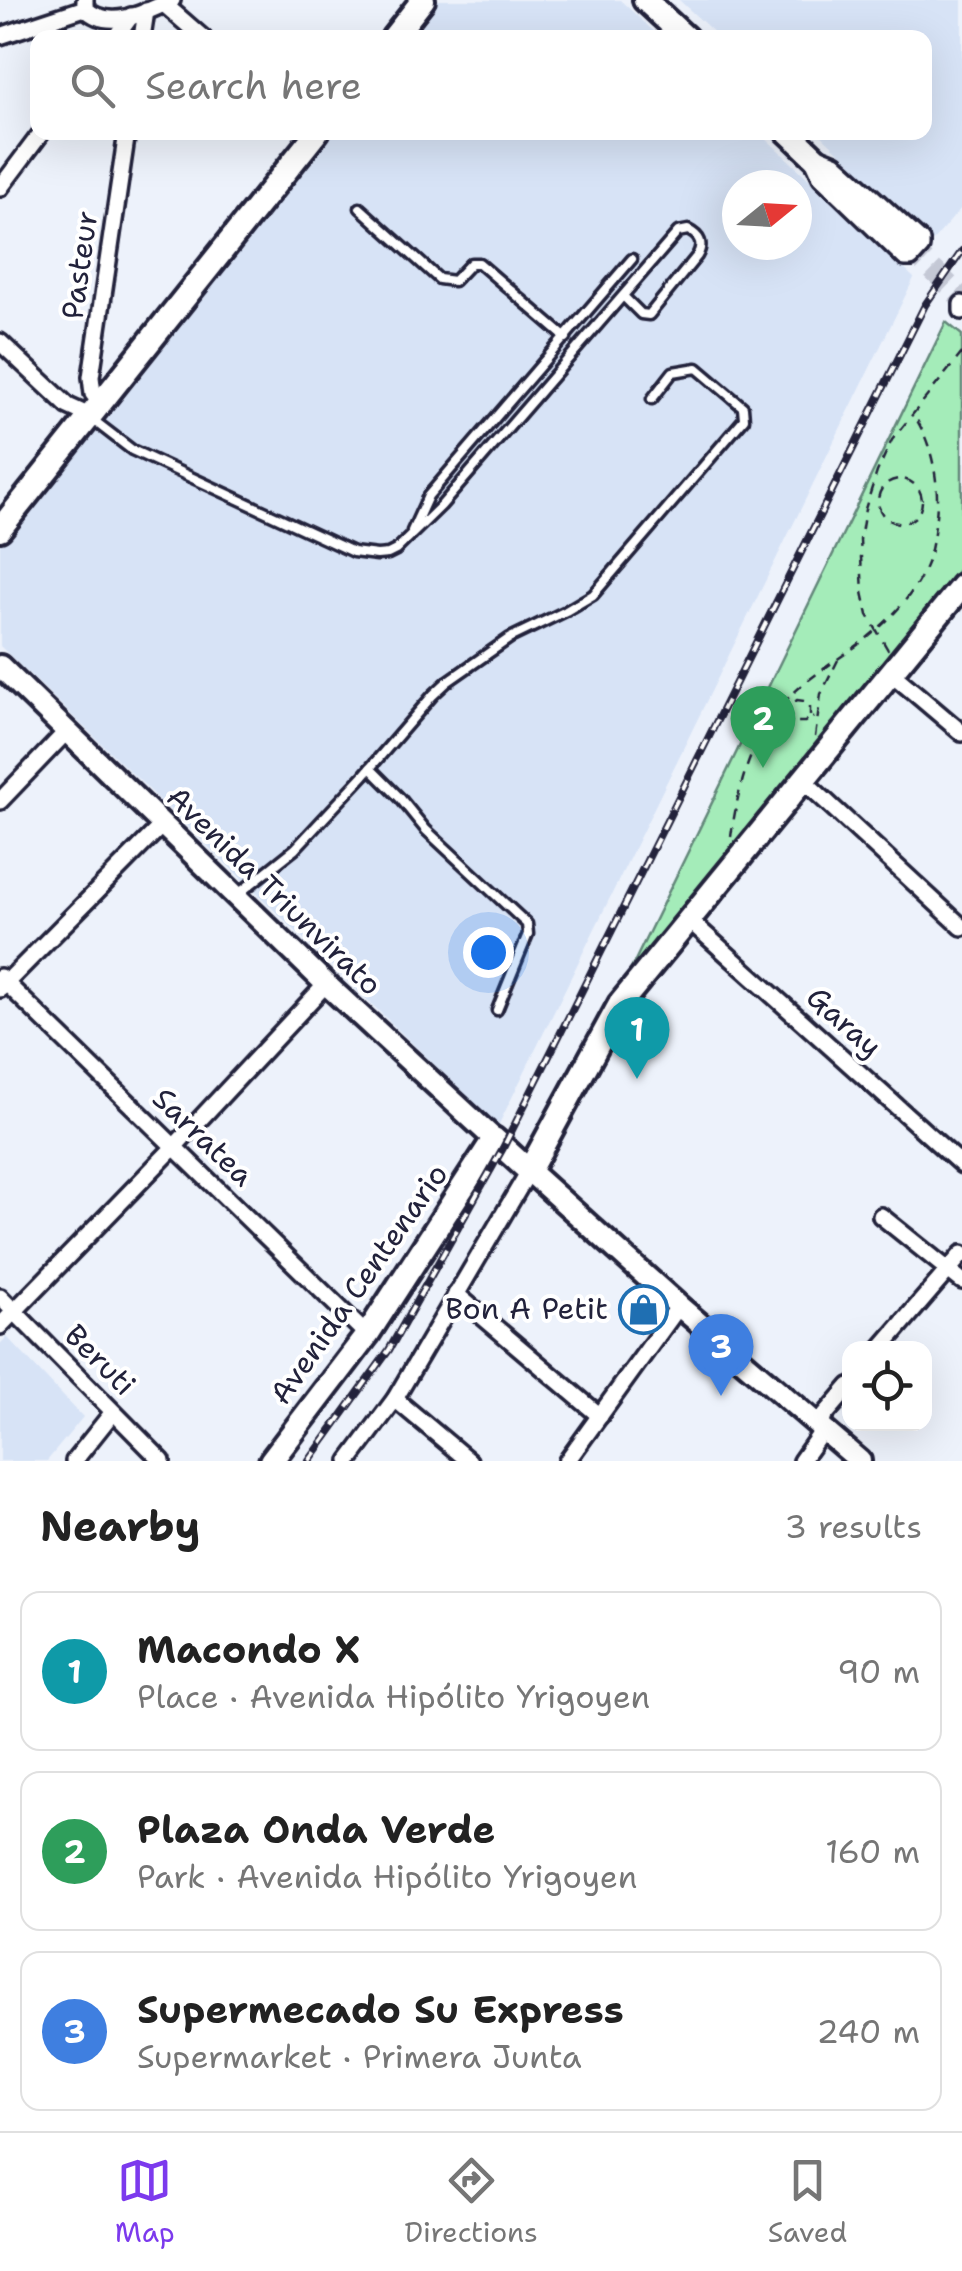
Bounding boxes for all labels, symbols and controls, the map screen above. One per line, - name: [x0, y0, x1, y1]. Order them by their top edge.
- search box: [30, 30, 932, 140]
- icon: search: [65, 58, 120, 113]
- text: Search here: [145, 60, 362, 111]
- north arrow: [722, 170, 812, 260]
- street label: Pasteur: [52, 208, 107, 322]
- pin: 2: [730, 686, 796, 768]
- street label: Avenida Triunvirato: [158, 777, 391, 1004]
- your location: [463, 927, 514, 978]
- street label: Garay: [798, 977, 891, 1066]
- pin: 1: [604, 996, 670, 1079]
- street label: Sarratea: [144, 1078, 263, 1195]
- street label: Avenida Centenario: [260, 1155, 457, 1412]
- shop icon: Bon A Petit: [617, 1283, 669, 1335]
- place label: Bon A Petit: [445, 1288, 608, 1329]
- pin: 3: [688, 1314, 754, 1396]
- street label: Beruti: [56, 1315, 145, 1404]
- map controls: [842, 1341, 932, 1431]
- button: locate: [842, 1341, 932, 1431]
- text: Nearby: [40, 1498, 200, 1554]
- text: 3 results: [785, 1505, 922, 1548]
- text: Macondo X: [137, 1624, 360, 1675]
- text: 1: [67, 1650, 82, 1693]
- text: 90 m: [837, 1650, 920, 1693]
- text: Place · Avenida Hipólito Yrigoyen: [137, 1675, 650, 1718]
- text: Plaza Onda Verde: [137, 1804, 495, 1855]
- text: 2: [63, 1830, 86, 1873]
- text: 160 m: [825, 1830, 920, 1873]
- text: Park · Avenida Hipólito Yrigoyen: [137, 1855, 637, 1898]
- text: Supermecado Su Express: [137, 1984, 624, 2035]
- text: 3: [63, 2010, 86, 2053]
- text: 240 m: [817, 2010, 920, 2053]
- text: Supermarket · Primera Junta: [137, 2035, 582, 2078]
- tab: Map: [115, 2153, 175, 2251]
- tab: Directions: [404, 2153, 538, 2251]
- tab: Saved: [768, 2153, 847, 2251]

